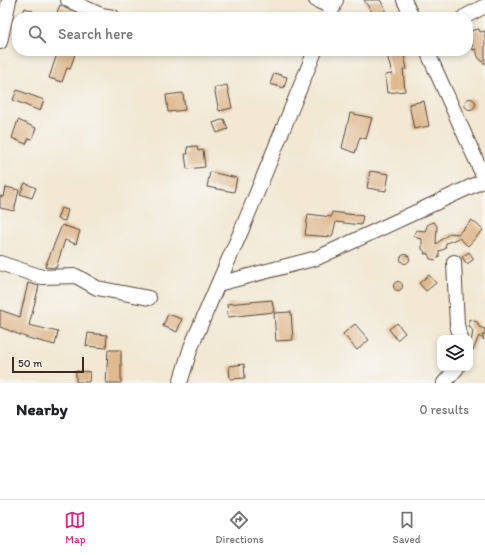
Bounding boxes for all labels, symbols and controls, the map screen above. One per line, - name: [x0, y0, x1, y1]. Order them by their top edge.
- search box: [12, 12, 473, 56]
- icon: search: [26, 23, 48, 45]
- text: Search here: [58, 25, 133, 43]
- map controls: [437, 335, 473, 371]
- button: layers: [437, 335, 473, 371]
- scale bar: [12, 355, 84, 374]
- text: 50 m: [18, 357, 42, 370]
- text: Nearby: [16, 399, 68, 419]
- text: 0 results: [419, 402, 469, 417]
- tab: Map: [64, 509, 86, 546]
- tab: Directions: [215, 509, 264, 546]
- tab: Saved: [392, 509, 421, 546]

